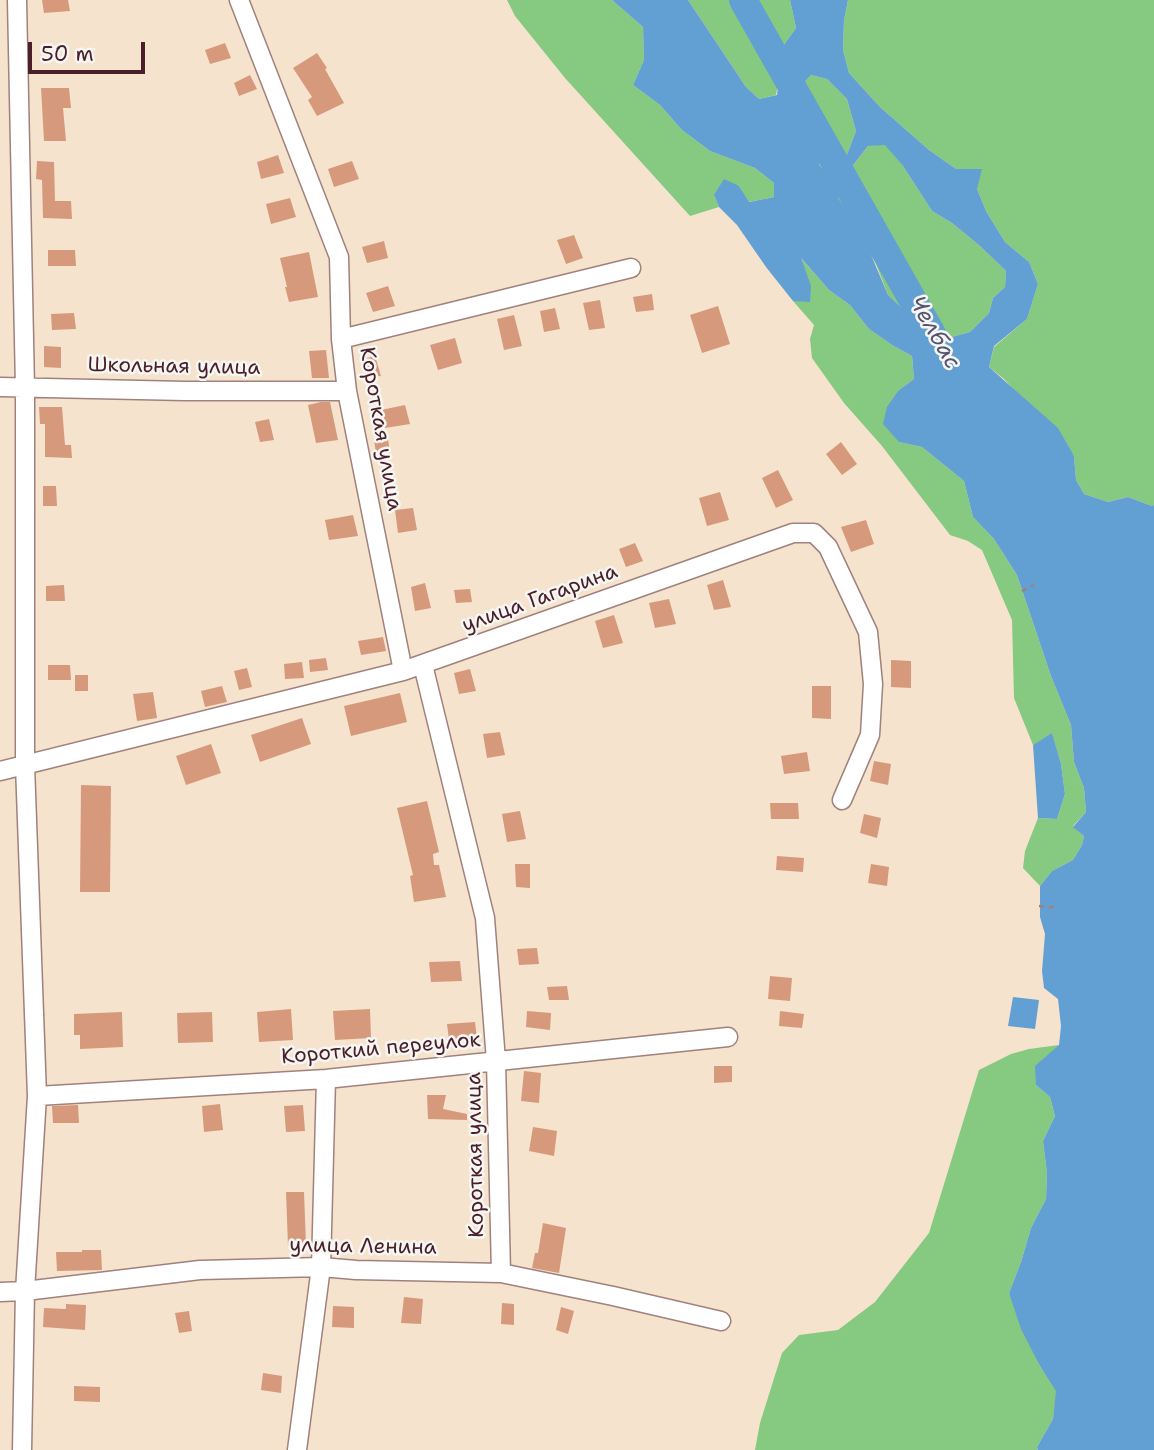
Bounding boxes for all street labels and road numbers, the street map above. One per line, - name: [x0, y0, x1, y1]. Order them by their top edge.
- street label: Короткая улица: [353, 345, 407, 513]
- street label: Школьная улица: [87, 353, 261, 381]
- street label: улица Гагарина: [459, 559, 621, 639]
- street label: Короткий переулок: [280, 1028, 482, 1070]
- street label: Короткая улица: [462, 1072, 490, 1238]
- street label: улица Ленина: [289, 1233, 437, 1261]

